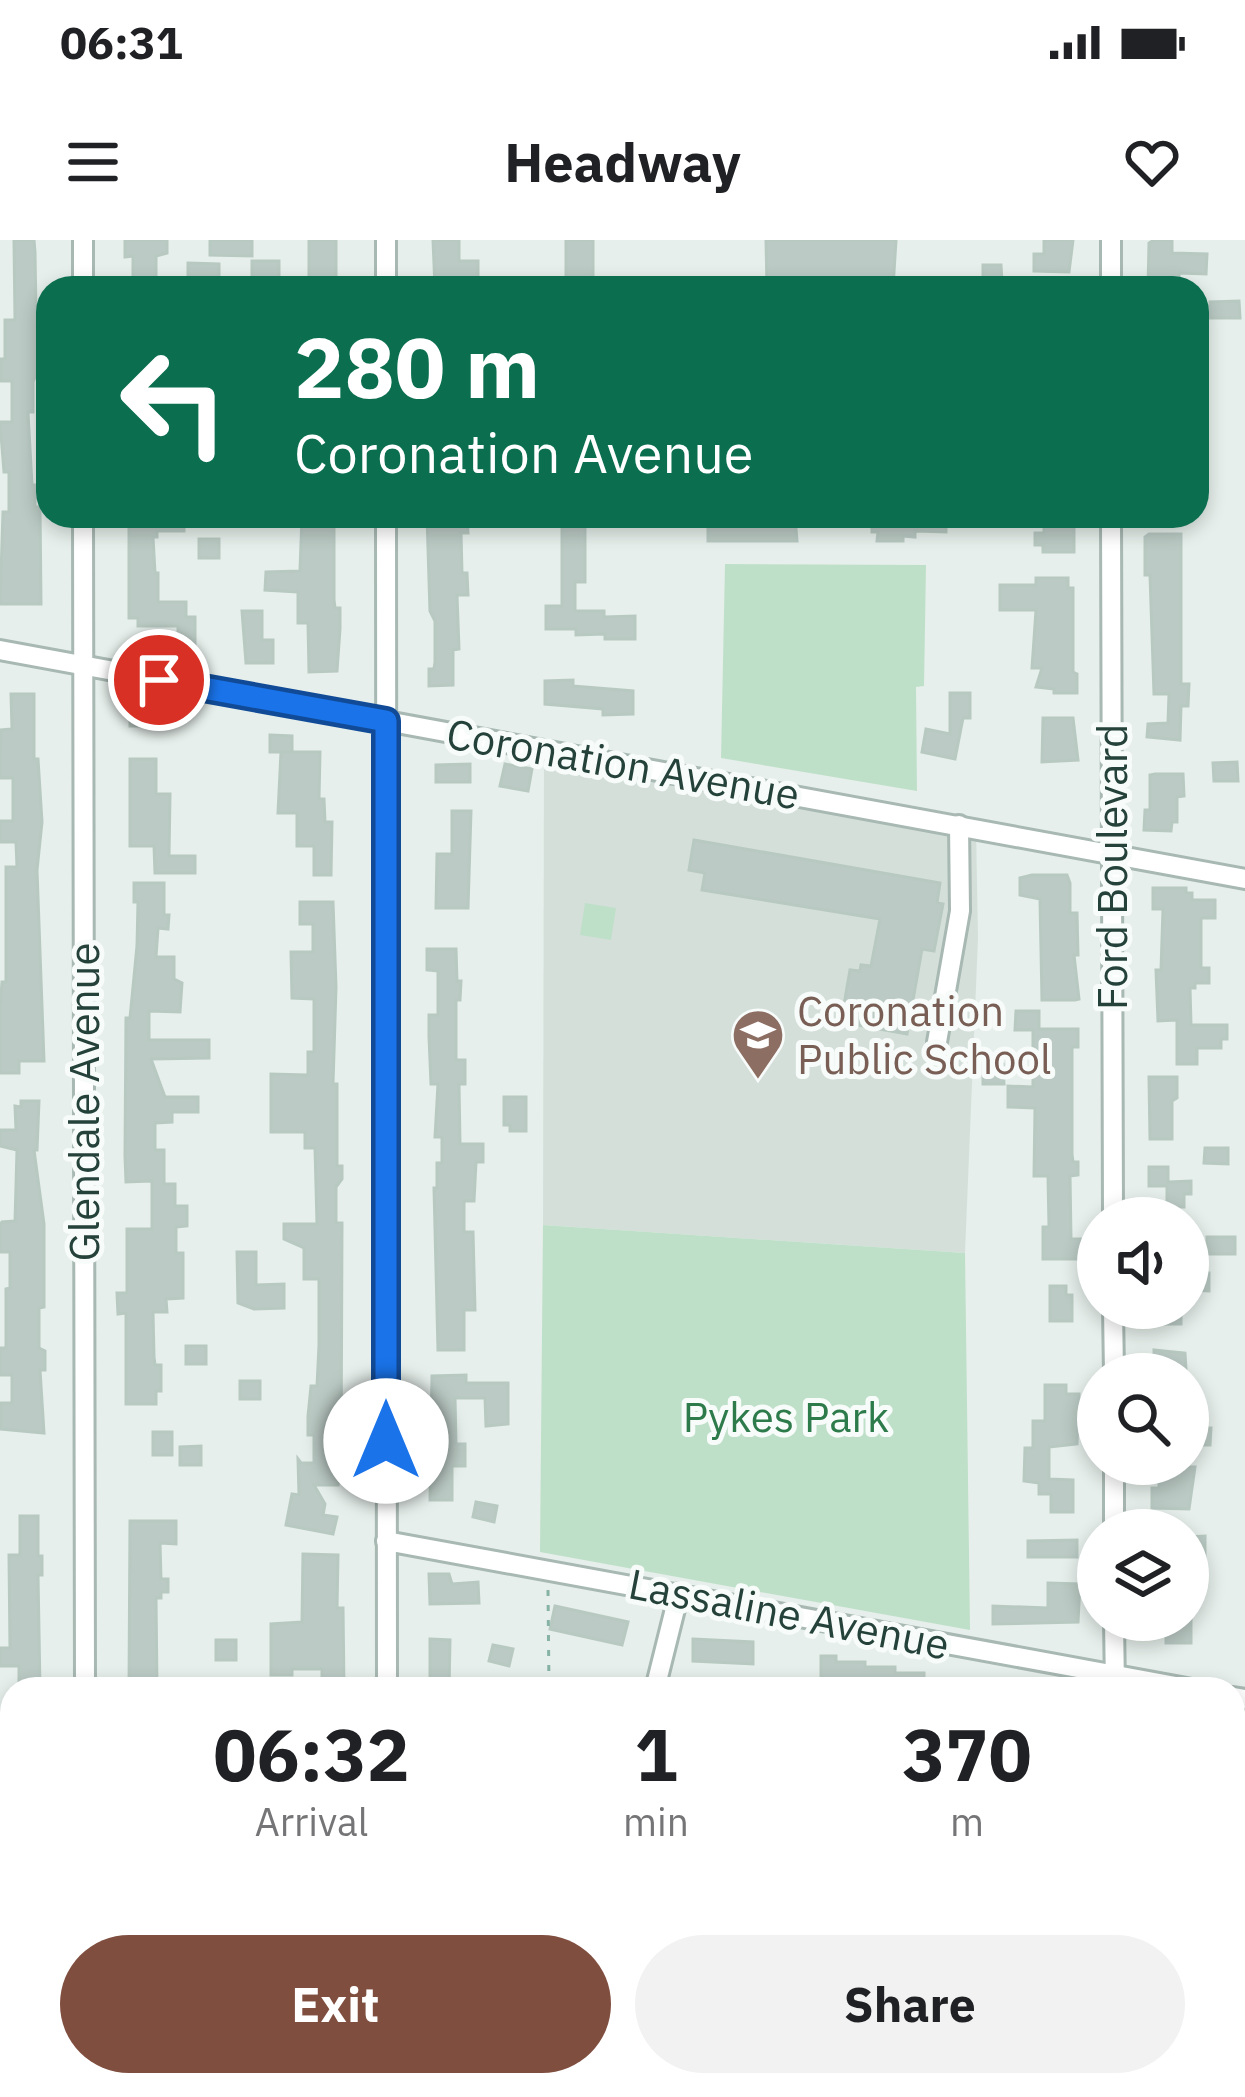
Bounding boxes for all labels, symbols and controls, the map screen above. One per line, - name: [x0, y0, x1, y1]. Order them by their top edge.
- text: 06:31: [60, 13, 183, 71]
- text: Headway: [504, 127, 741, 197]
- icon: menu: [60, 129, 126, 195]
- icon: heart: [1119, 129, 1185, 195]
- text: 280 m: [294, 312, 540, 421]
- icon: left: [96, 324, 252, 480]
- text: Coronation Avenue: [294, 418, 754, 488]
- pin: [108, 629, 210, 731]
- icon: arrive: [126, 647, 192, 713]
- street label: Coronation Avenue: [442, 705, 804, 822]
- street label: Ford Boulevard: [1084, 724, 1139, 1010]
- street label: Glendale Avenue: [56, 943, 111, 1261]
- place label: Coronation Public School: [797, 983, 1051, 1086]
- school or university icon: Coronation Public School: [730, 1007, 786, 1081]
- map controls: [1077, 1197, 1209, 1641]
- button: sound: [1077, 1197, 1209, 1329]
- button: search: [1077, 1353, 1209, 1485]
- position arrow: [323, 1378, 449, 1504]
- park label: Pykes Park: [683, 1389, 889, 1444]
- button: layers: [1077, 1509, 1209, 1641]
- street label: Lassaline Avenue: [624, 1555, 954, 1672]
- text: 06:32: [213, 1707, 410, 1801]
- text: 1: [634, 1707, 678, 1801]
- text: 370: [902, 1707, 1032, 1801]
- text: Arrival: [255, 1796, 368, 1847]
- text: min: [623, 1796, 689, 1847]
- text: m: [950, 1796, 984, 1847]
- button: Exit: [60, 1935, 611, 2073]
- button: Share: [635, 1935, 1185, 2073]

